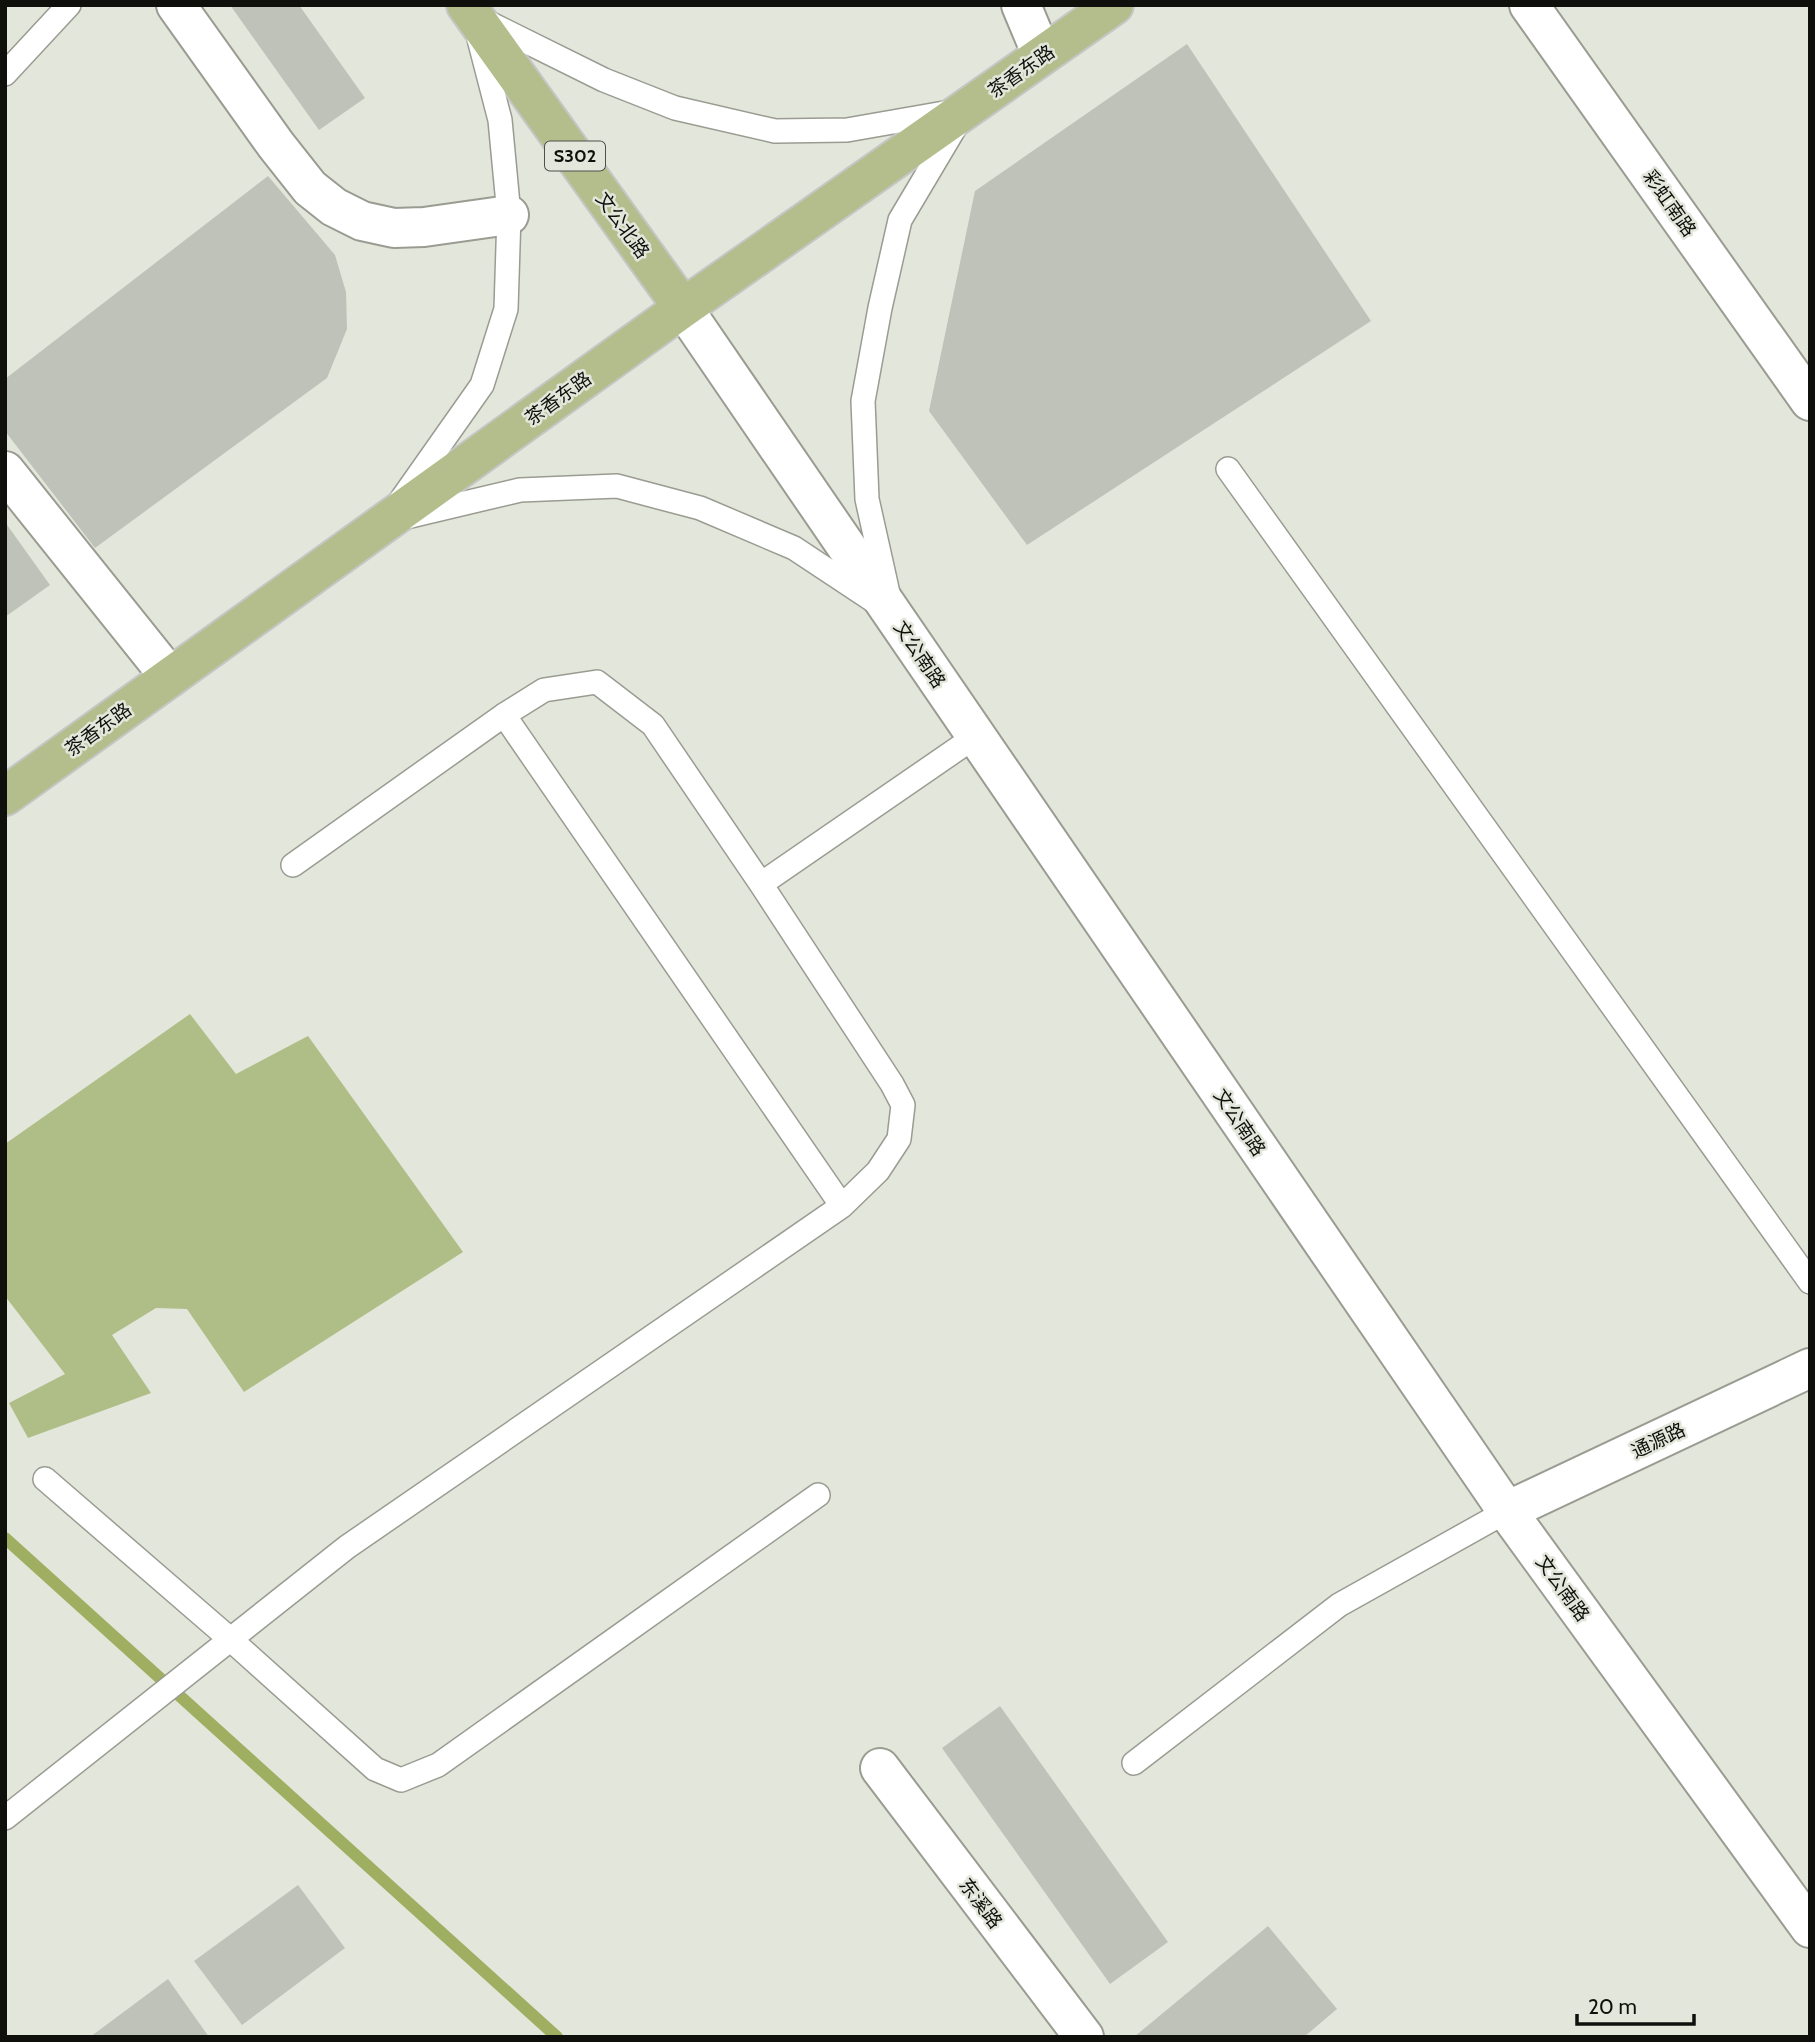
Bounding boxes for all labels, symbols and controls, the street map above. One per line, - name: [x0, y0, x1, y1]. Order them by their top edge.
- street label: 茶香东路: [984, 40, 1059, 103]
- road number: S302: [545, 141, 605, 170]
- street label: 彩虹南路: [1638, 166, 1701, 241]
- street label: 文公北路: [591, 188, 654, 263]
- street label: 茶香东路: [521, 367, 596, 430]
- street label: 文公南路: [889, 616, 950, 692]
- street label: 茶香东路: [61, 698, 136, 761]
- street label: 文公南路: [1209, 1084, 1270, 1160]
- street label: 通源路: [1628, 1418, 1689, 1463]
- street label: 文公南路: [1531, 1551, 1594, 1626]
- street label: 东溪路: [954, 1874, 1007, 1933]
- scale bar: [1577, 1982, 1694, 2026]
- text: 20 m: [1588, 1994, 1637, 2019]

